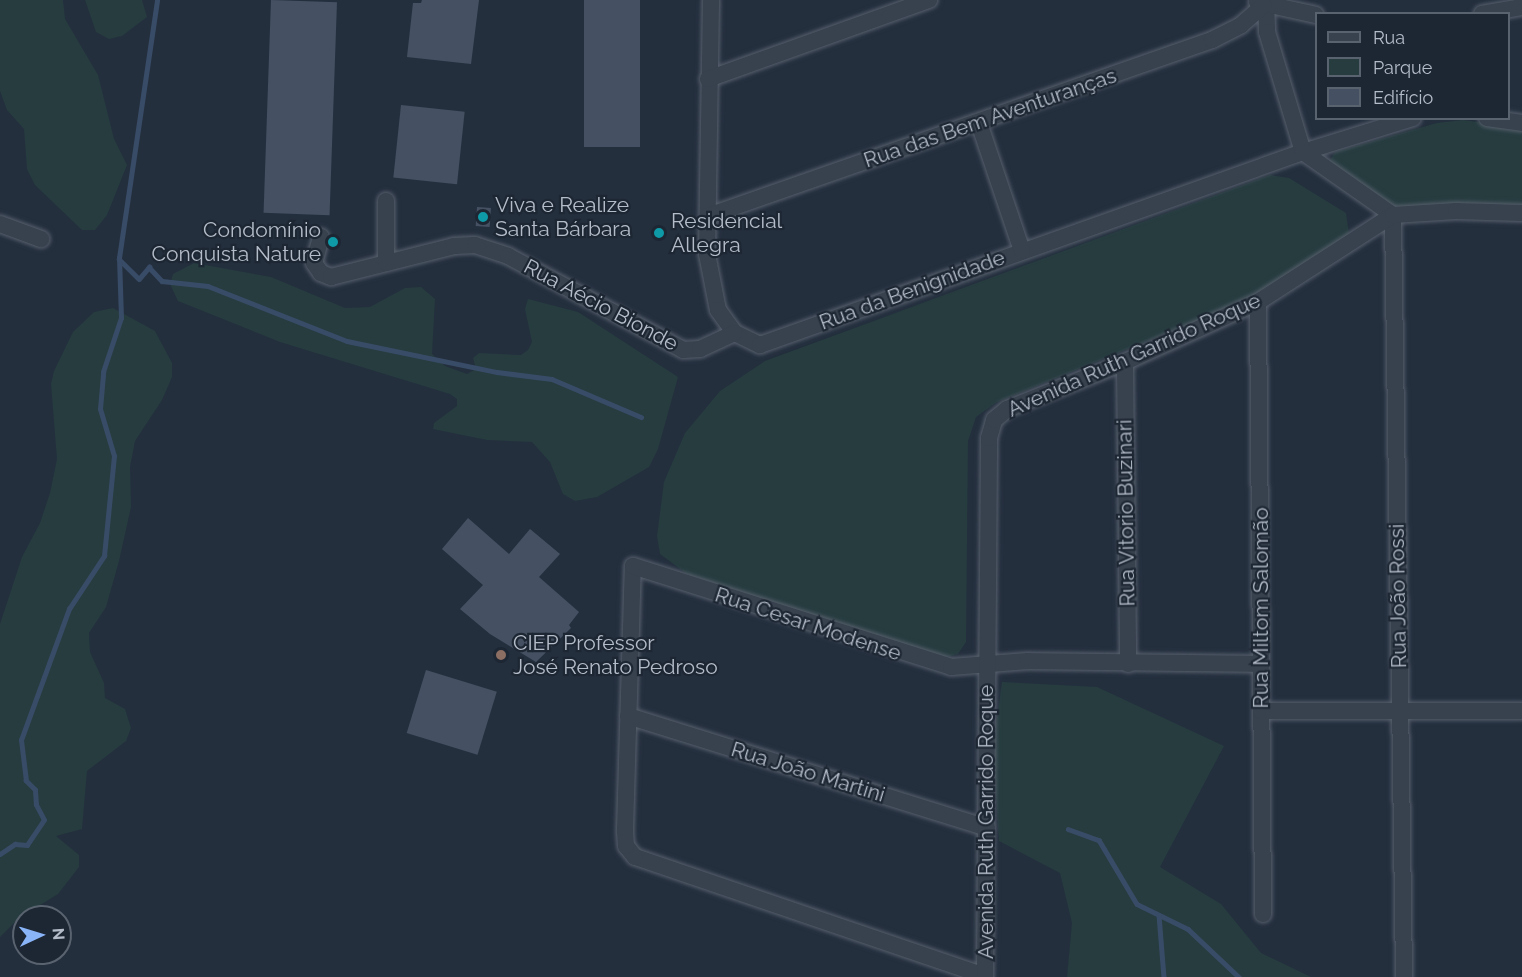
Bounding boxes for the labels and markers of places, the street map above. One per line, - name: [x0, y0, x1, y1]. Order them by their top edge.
- place label: Viva e Realize Santa Bárbara: [495, 192, 631, 242]
- place label: Residencial Allegra: [671, 208, 782, 258]
- marker: Viva e Realize Santa Bárbara: [476, 210, 490, 224]
- place label: Condomínio Conquista Nature: [152, 217, 321, 267]
- marker: Residencial Allegra: [652, 226, 666, 240]
- marker: Condomínio Conquista Nature: [326, 235, 340, 249]
- place label: CIEP Professor José Renato Pedroso: [513, 630, 718, 680]
- marker: CIEP Professor José Renato Pedroso: [494, 648, 508, 662]

